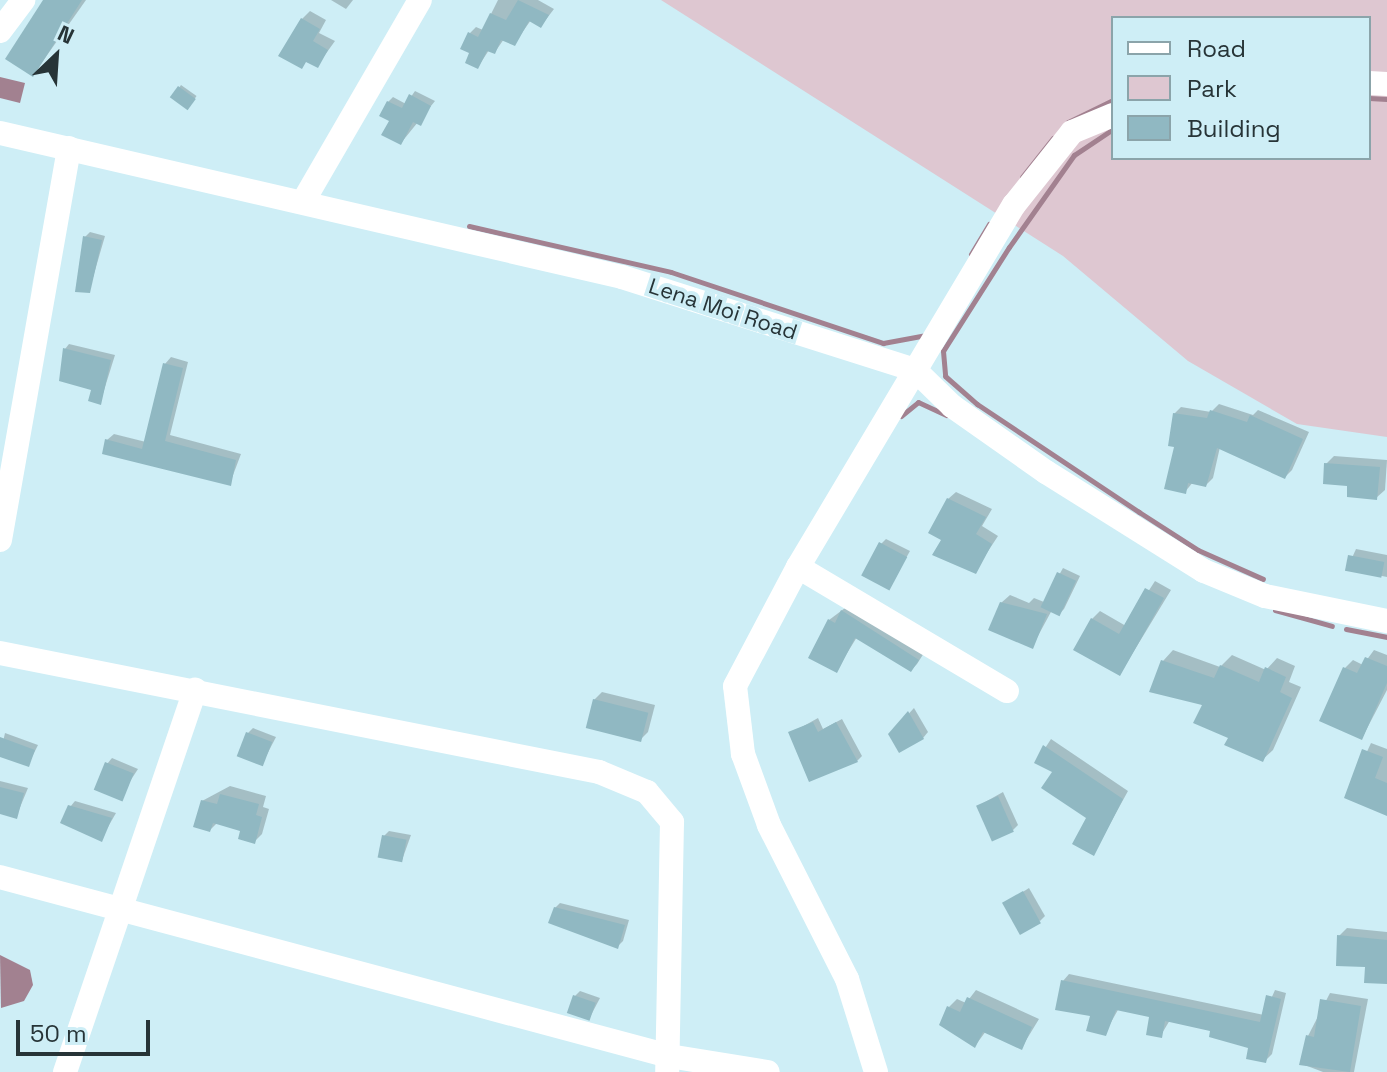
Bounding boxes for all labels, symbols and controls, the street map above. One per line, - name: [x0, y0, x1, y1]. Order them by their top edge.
- north arrow: [16, 16, 96, 96]
- legend: [1111, 16, 1371, 160]
- text: N: [54, 18, 79, 50]
- text: Road: [1187, 33, 1246, 64]
- text: Park: [1187, 73, 1237, 104]
- text: Building: [1187, 113, 1281, 144]
- street label: Lena Moi Road: [645, 273, 801, 345]
- scale bar: [20, 1004, 154, 1054]
- text: 50 m: [30, 1018, 87, 1049]

